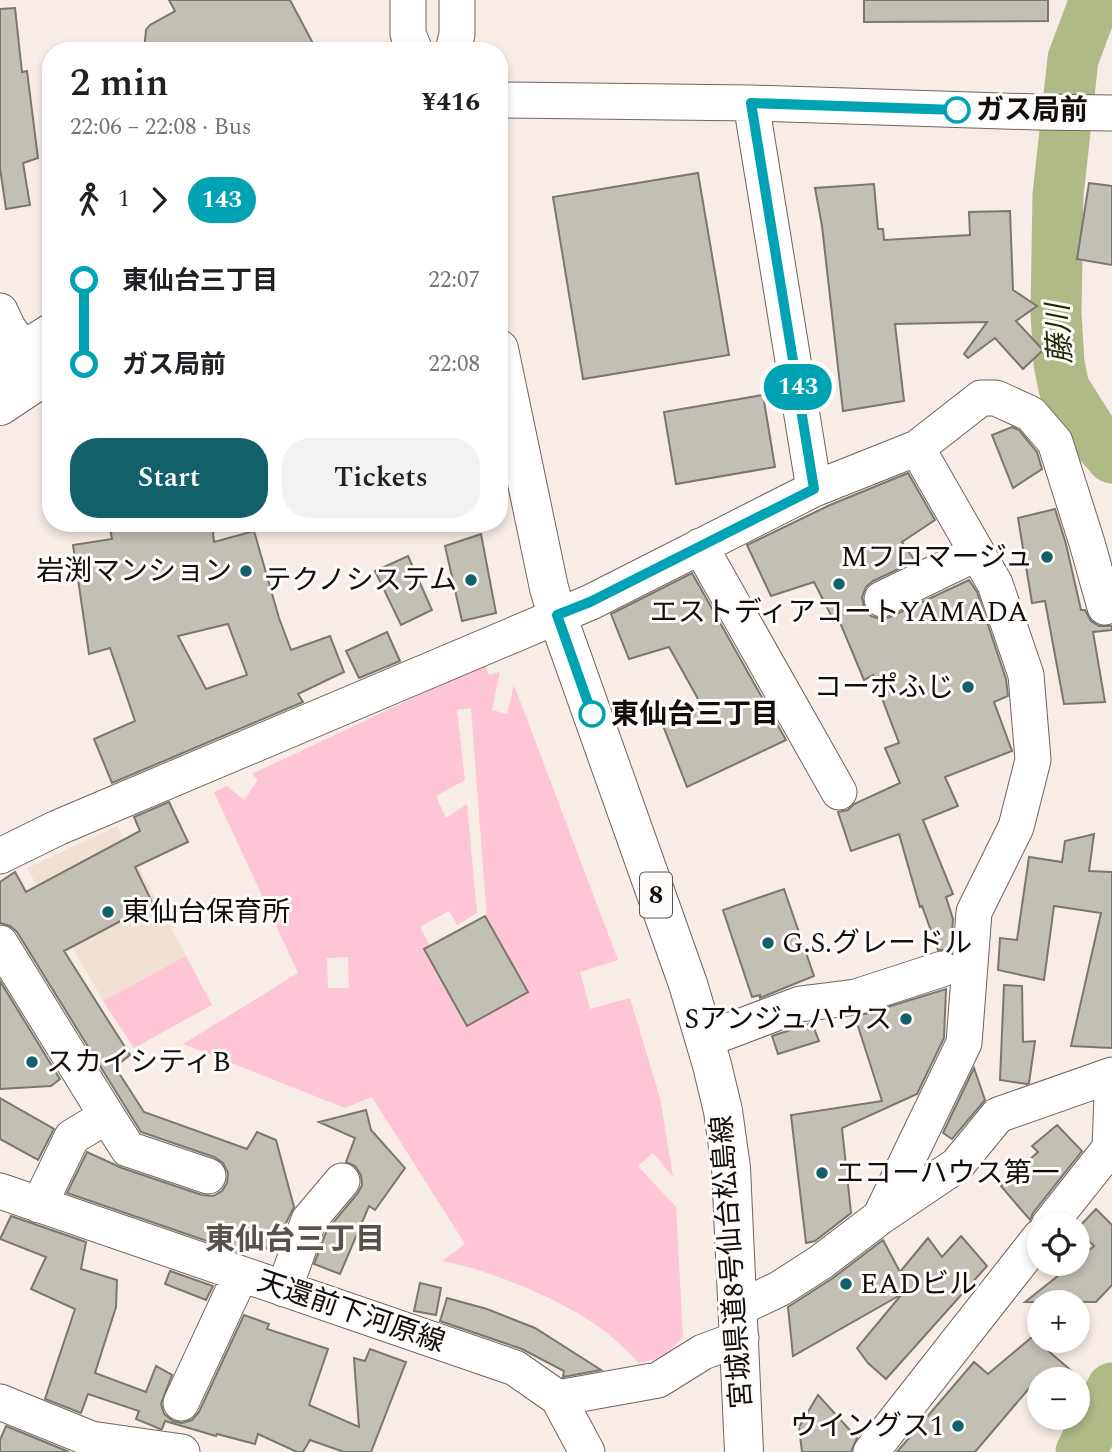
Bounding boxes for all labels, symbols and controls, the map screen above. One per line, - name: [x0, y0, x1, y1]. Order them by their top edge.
- text: 2 min: [70, 55, 169, 113]
- text: ¥416: [422, 82, 480, 122]
- place label: ガス局前: [976, 89, 1088, 132]
- marker: ガス局前: [944, 97, 970, 123]
- text: 22:06 – 22:08 · Bus: [70, 110, 252, 145]
- icon: walk: [70, 181, 108, 219]
- icon: forward: [140, 181, 178, 219]
- text: 1: [118, 182, 130, 217]
- text: 143: [202, 182, 242, 218]
- text: 東仙台三丁目: [122, 261, 278, 301]
- text: 22:07: [428, 263, 480, 298]
- water label: 藤川: [1035, 300, 1085, 365]
- text: ガス局前: [122, 345, 226, 385]
- text: 22:08: [428, 347, 480, 382]
- line badge: 143: [758, 364, 838, 410]
- text: 143: [778, 369, 818, 405]
- button: Start: [70, 438, 268, 518]
- button: Tickets: [282, 438, 480, 518]
- place label: Mフロマージュ: [841, 536, 1033, 579]
- marker: Mフロマージュ: [1039, 549, 1055, 565]
- place label: 岩渕マンション: [36, 550, 232, 593]
- place label: テクノシステム: [264, 559, 457, 602]
- marker: 岩渕マンション: [238, 563, 254, 579]
- marker: テクノシステム: [463, 572, 479, 588]
- marker: エストディアコートYAMADA: [831, 576, 847, 592]
- place label: エストディアコートYAMADA: [650, 591, 1028, 634]
- place label: コーポふじ: [814, 666, 954, 709]
- marker: コーポふじ: [960, 679, 976, 695]
- place label: 東仙台三丁目: [611, 693, 779, 736]
- marker: 東仙台三丁目: [579, 701, 605, 727]
- road number: 8: [640, 873, 672, 918]
- place label: 東仙台保育所: [122, 891, 290, 934]
- marker: 東仙台保育所: [100, 904, 116, 920]
- place label: G.S.グレードル: [782, 922, 972, 965]
- marker: G.S.グレードル: [760, 935, 776, 951]
- place label: Sアンジュハウス: [684, 998, 892, 1041]
- marker: Sアンジュハウス: [898, 1011, 914, 1027]
- place label: スカイシティB: [46, 1041, 231, 1084]
- marker: スカイシティB: [24, 1054, 40, 1070]
- street label: 宮城県道8号仙台松島線: [700, 1114, 764, 1410]
- place label: エコーハウス第一: [836, 1152, 1059, 1195]
- marker: エコーハウス第一: [814, 1165, 830, 1181]
- map controls: [1027, 1213, 1090, 1430]
- button: locate: [1027, 1213, 1090, 1276]
- district label: 東仙台三丁目: [205, 1217, 385, 1263]
- street label: 天還前下河原線: [251, 1260, 451, 1364]
- place label: EADビル: [860, 1263, 977, 1306]
- marker: EADビル: [838, 1276, 854, 1292]
- button: +: [1027, 1290, 1090, 1353]
- button: −: [1027, 1367, 1090, 1430]
- place label: ウイングス1: [790, 1405, 944, 1448]
- marker: ウイングス1: [950, 1418, 966, 1434]

